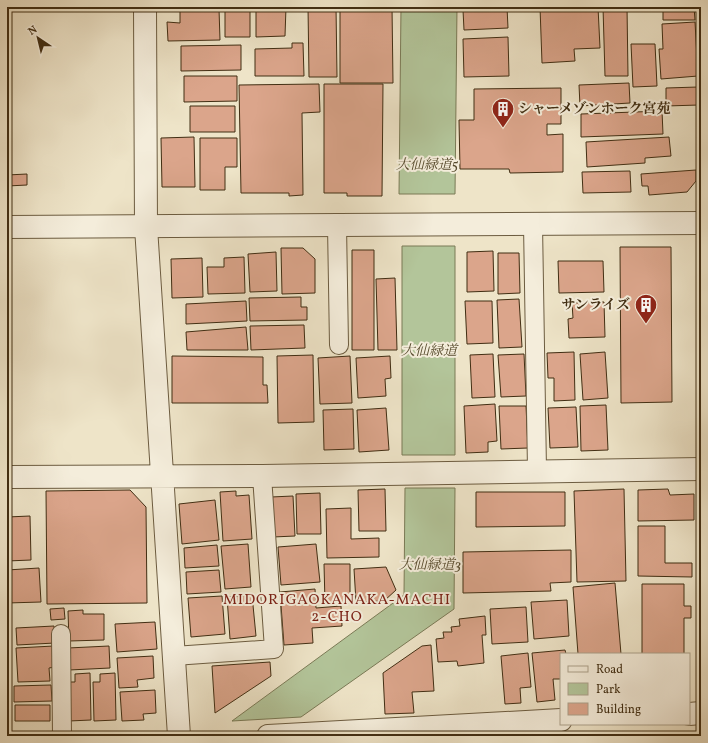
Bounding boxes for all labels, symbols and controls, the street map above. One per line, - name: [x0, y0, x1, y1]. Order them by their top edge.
- north arrow: [18, 18, 58, 58]
- text: N: [26, 23, 41, 39]
- building icon: シャーメゾンホーク宮苑: [490, 96, 516, 129]
- place label: シャーメゾンホーク宮苑: [518, 100, 671, 119]
- park label: 大仙緑道5: [396, 156, 459, 175]
- building icon: サンライズ: [633, 292, 659, 325]
- place label: サンライズ: [561, 296, 630, 315]
- park label: 大仙緑道: [401, 342, 459, 361]
- park label: 大仙緑道3: [399, 556, 462, 575]
- district label: MIDORIGAOKANAKA-MACHI 2-CHO: [223, 590, 451, 628]
- legend: [560, 653, 690, 725]
- text: Road: [596, 662, 623, 678]
- text: Park: [596, 682, 621, 698]
- text: Building: [596, 702, 641, 718]

